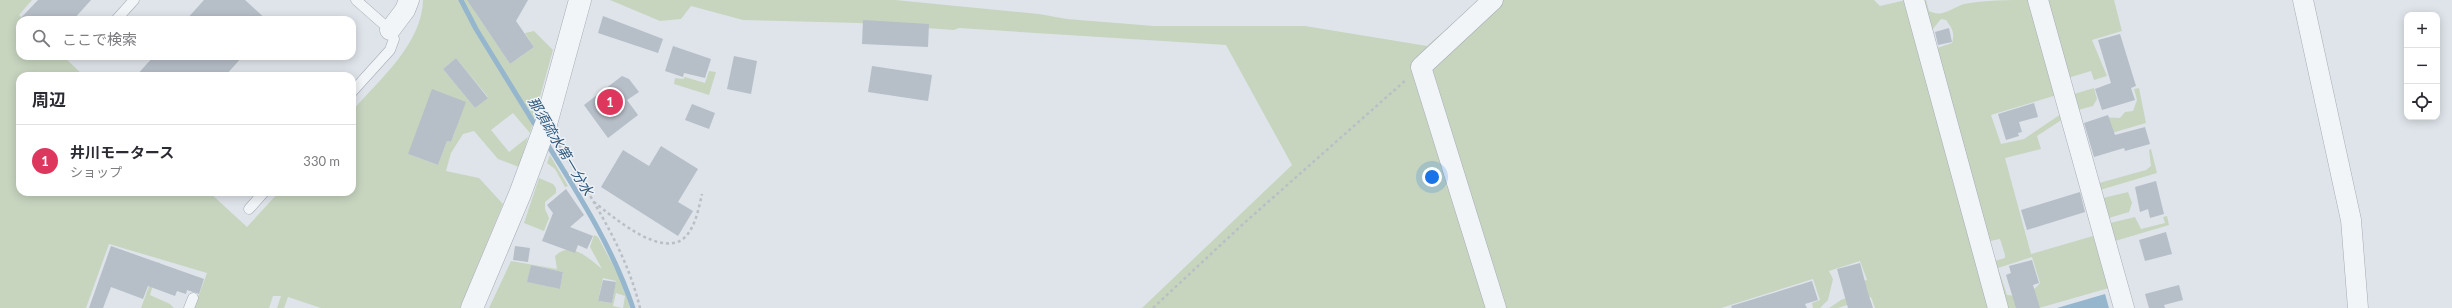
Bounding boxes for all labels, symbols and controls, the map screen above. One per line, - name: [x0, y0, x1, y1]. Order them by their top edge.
- map controls: [2404, 12, 2440, 120]
- button: +: [2404, 12, 2440, 48]
- search box: [16, 16, 356, 60]
- icon: search: [30, 27, 52, 49]
- text: ここで検索: [62, 30, 137, 48]
- button: −: [2404, 48, 2440, 84]
- button: locate: [2404, 84, 2440, 120]
- pin: 1: [597, 87, 623, 117]
- text: 周辺: [32, 89, 66, 110]
- water label: 那須疏水第一分水: [525, 94, 598, 200]
- text: 井川モータース: [70, 143, 174, 161]
- text: 1: [41, 153, 49, 169]
- text: 330 m: [303, 153, 340, 169]
- text: ショップ: [70, 164, 122, 180]
- your location: [1422, 167, 1442, 187]

